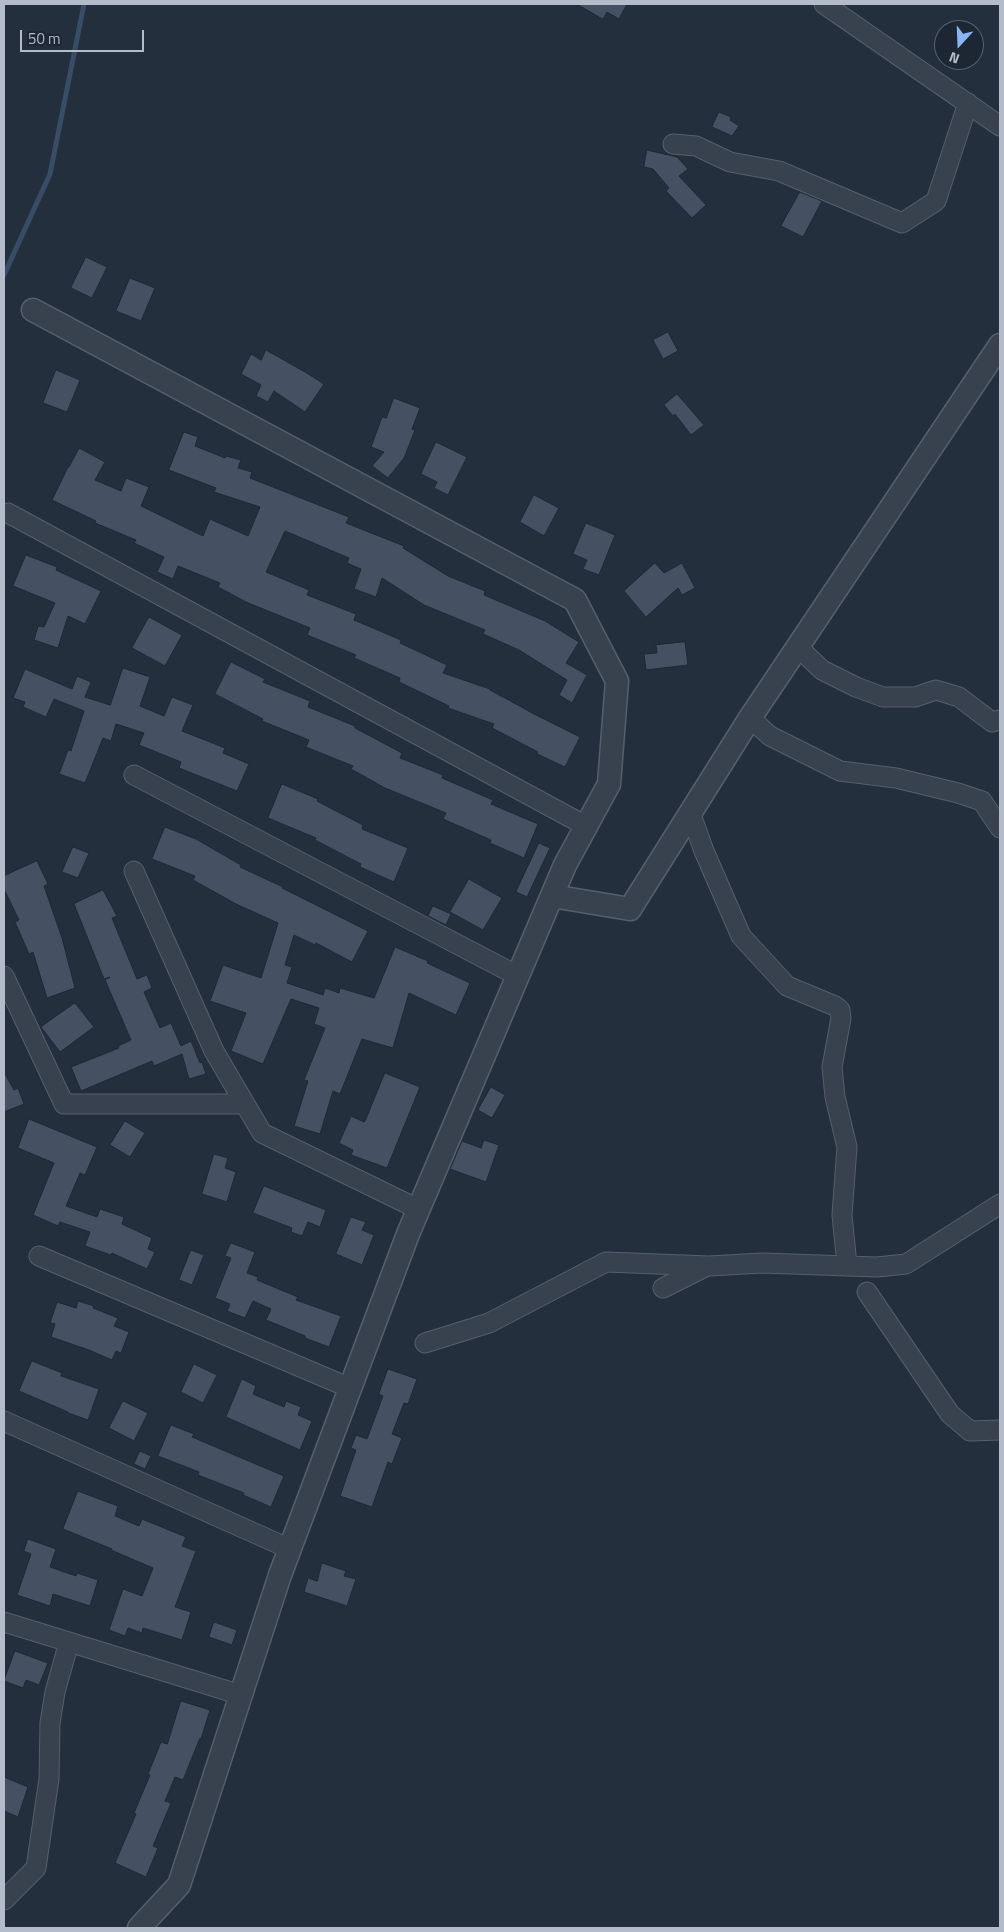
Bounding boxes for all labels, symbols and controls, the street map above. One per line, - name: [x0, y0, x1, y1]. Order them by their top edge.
- scale bar: [22, 20, 146, 52]
- north arrow: [934, 20, 984, 70]
- text: 50 m: [28, 27, 61, 50]
- text: N: [946, 47, 962, 70]

